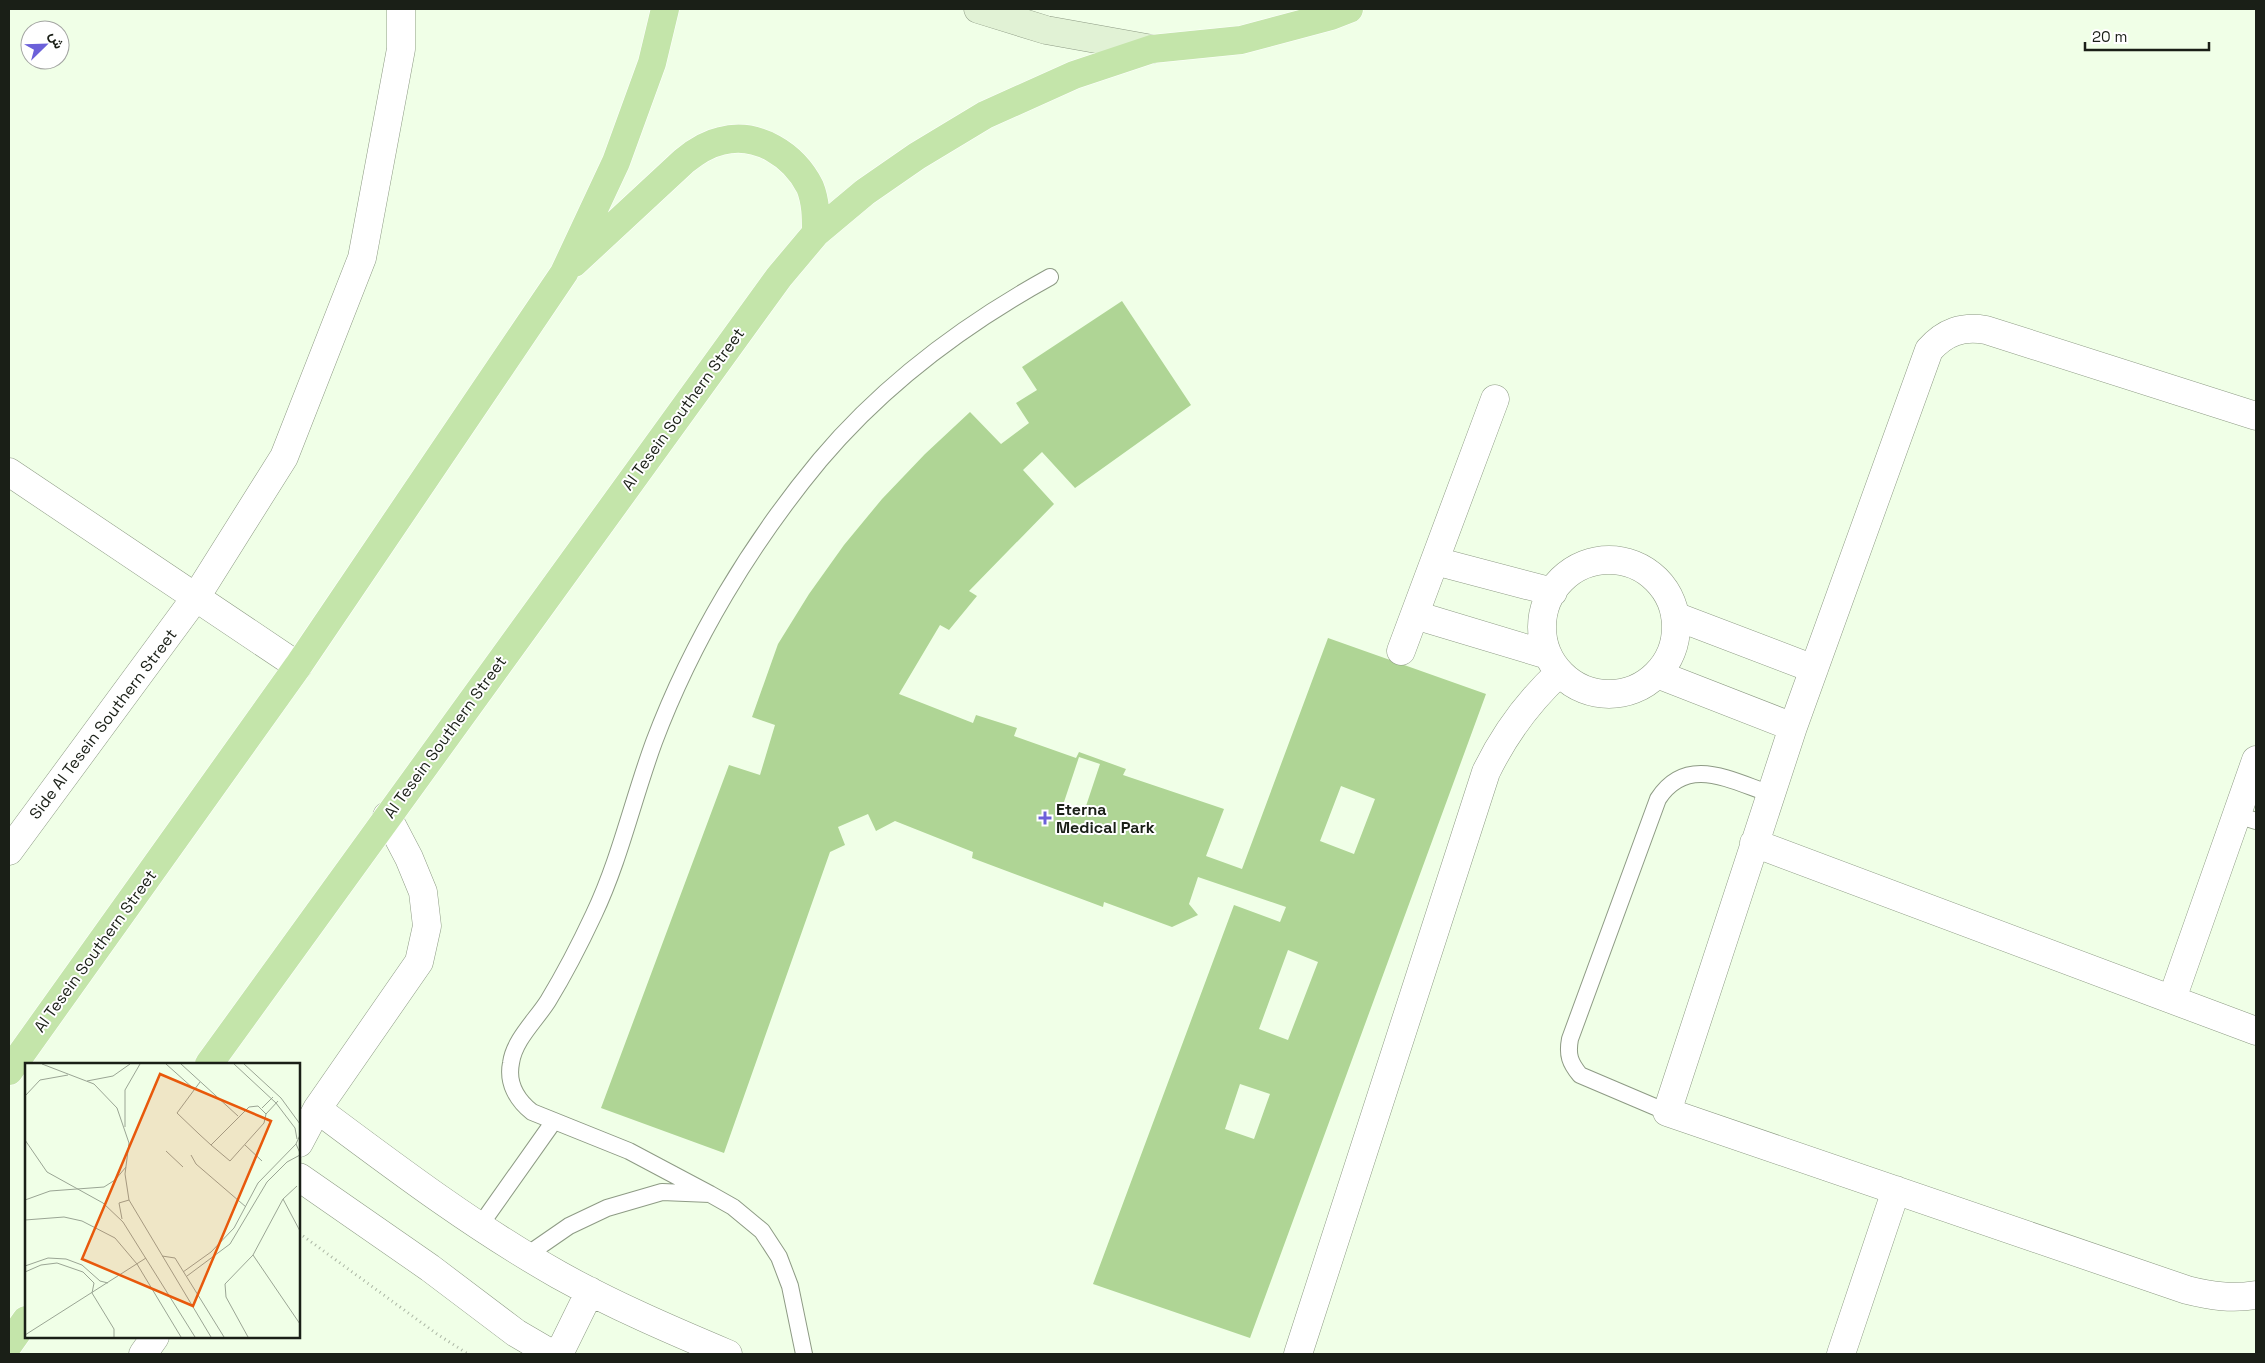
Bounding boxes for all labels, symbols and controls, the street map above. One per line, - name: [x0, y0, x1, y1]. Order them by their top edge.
- north arrow: [20, 20, 70, 70]
- scale bar: [2085, 20, 2209, 52]
- text: 20 m: [2092, 27, 2127, 46]
- text: ش: [45, 29, 69, 51]
- street label: Al Tesein Southern Street: [617, 324, 749, 494]
- street label: Side Al Tesein Southern Street: [24, 625, 182, 823]
- street label: Al Tesein Southern Street: [379, 652, 511, 822]
- place label: Eterna Medical Park: [1056, 799, 1155, 838]
- marker: Eterna Medical Park: [1038, 811, 1052, 825]
- street label: Al Tesein Southern Street: [29, 866, 161, 1036]
- inset map: [25, 1063, 300, 1338]

